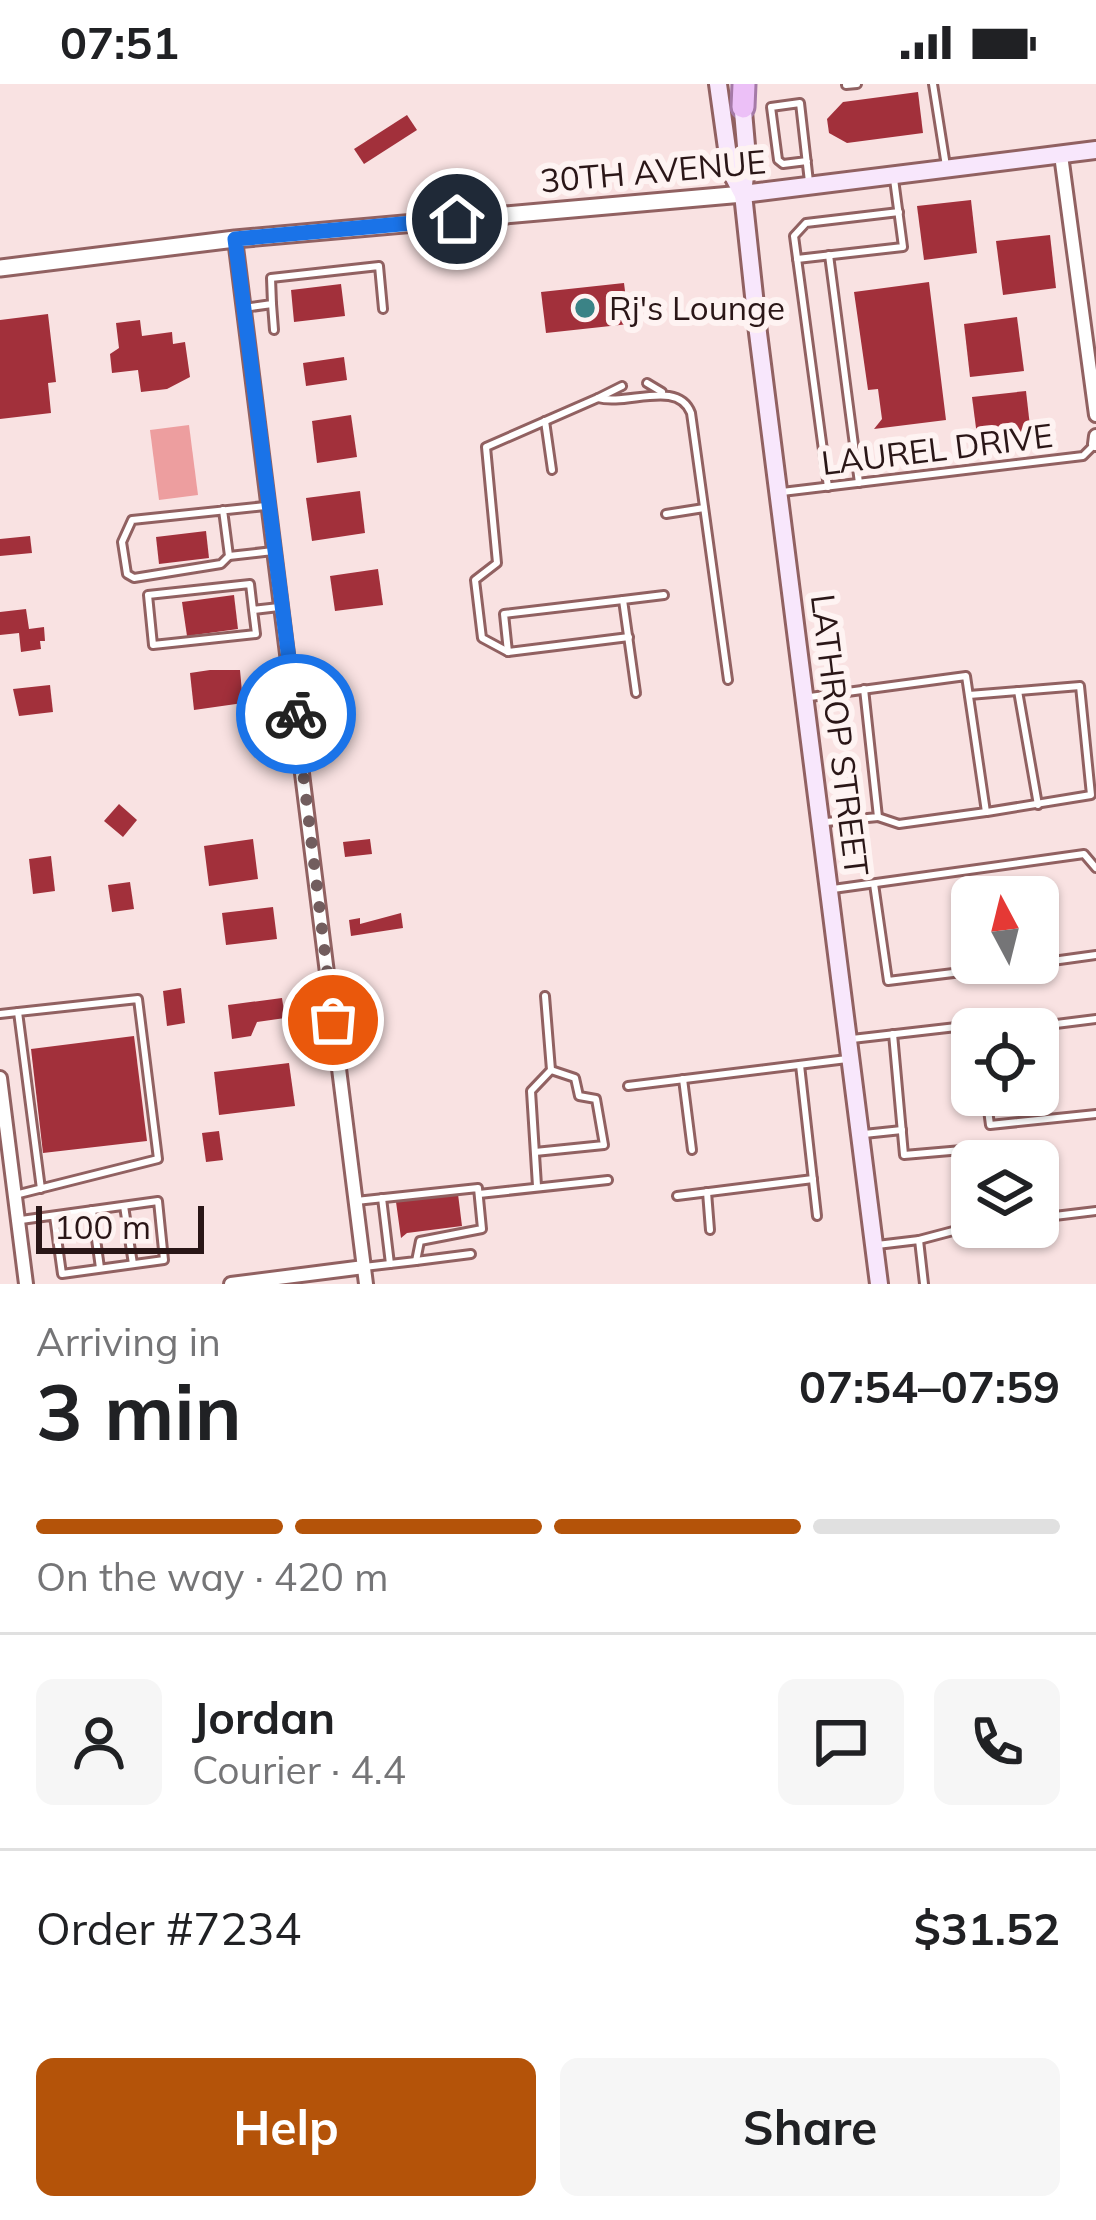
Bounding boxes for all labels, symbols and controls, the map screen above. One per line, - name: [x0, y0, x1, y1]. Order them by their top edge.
- text: 07:51: [60, 14, 179, 70]
- street label: 30TH AVENUE: [538, 140, 768, 201]
- pin: [406, 168, 508, 270]
- icon: home: [424, 186, 490, 252]
- place label: Rj's Lounge: [609, 287, 785, 328]
- marker: Rj's Lounge: [572, 295, 598, 321]
- street label: LAUREL DRIVE: [819, 414, 1055, 483]
- street label: LATHROP STREET: [803, 592, 878, 878]
- courier: [236, 654, 356, 774]
- icon: bike: [263, 681, 329, 747]
- north arrow: [951, 876, 1059, 984]
- map controls: [951, 876, 1059, 1248]
- pin: [282, 969, 384, 1071]
- icon: bag: [300, 987, 366, 1053]
- button: locate: [951, 1008, 1059, 1116]
- button: layers: [951, 1140, 1059, 1248]
- scale bar: [36, 1200, 204, 1253]
- text: 100 m: [54, 1206, 151, 1247]
- text: Arriving in: [36, 1317, 221, 1366]
- text: 07:54–07:59: [799, 1358, 1060, 1414]
- text: 3 min: [36, 1362, 242, 1460]
- text: On the way · 420 m: [36, 1552, 388, 1601]
- button: person: [36, 1679, 162, 1805]
- button: chat: [778, 1679, 904, 1805]
- button: phone: [934, 1679, 1060, 1805]
- text: Jordan: [192, 1689, 335, 1745]
- text: Courier · 4.4: [192, 1745, 406, 1794]
- text: Order #7234: [36, 1900, 301, 1956]
- text: $31.52: [914, 1900, 1060, 1956]
- button: Help: [36, 2058, 536, 2196]
- button: Share: [560, 2058, 1060, 2196]

